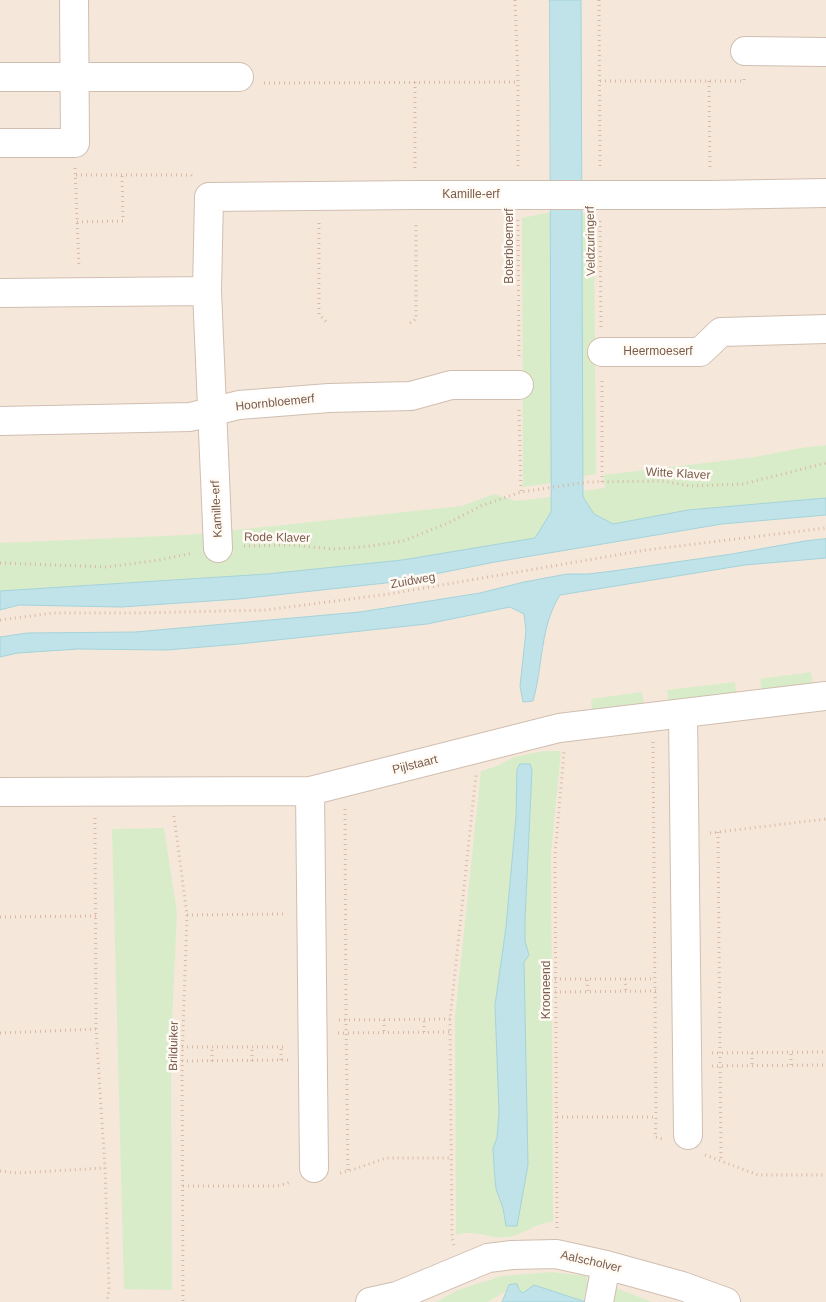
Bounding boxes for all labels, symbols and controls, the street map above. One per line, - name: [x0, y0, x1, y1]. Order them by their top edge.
- street label: Kamille-erf: [442, 188, 500, 202]
- street label: Veldzuringerf: [583, 206, 599, 276]
- street label: Boterbloemerf: [503, 208, 517, 284]
- street label: Heermoeserf: [623, 345, 693, 359]
- street label: Hoornbloemerf: [235, 392, 315, 414]
- street label: Witte Klaver: [645, 465, 711, 483]
- street label: Kamille-erf: [208, 480, 226, 538]
- street label: Rode Klaver: [244, 530, 310, 546]
- street label: Zuidweg: [389, 570, 437, 592]
- street label: Pijlstaart: [391, 752, 439, 778]
- street label: Krooneend: [540, 961, 554, 1019]
- street label: Brilduiker: [166, 1021, 182, 1071]
- street label: Aalscholver: [559, 1248, 623, 1276]

